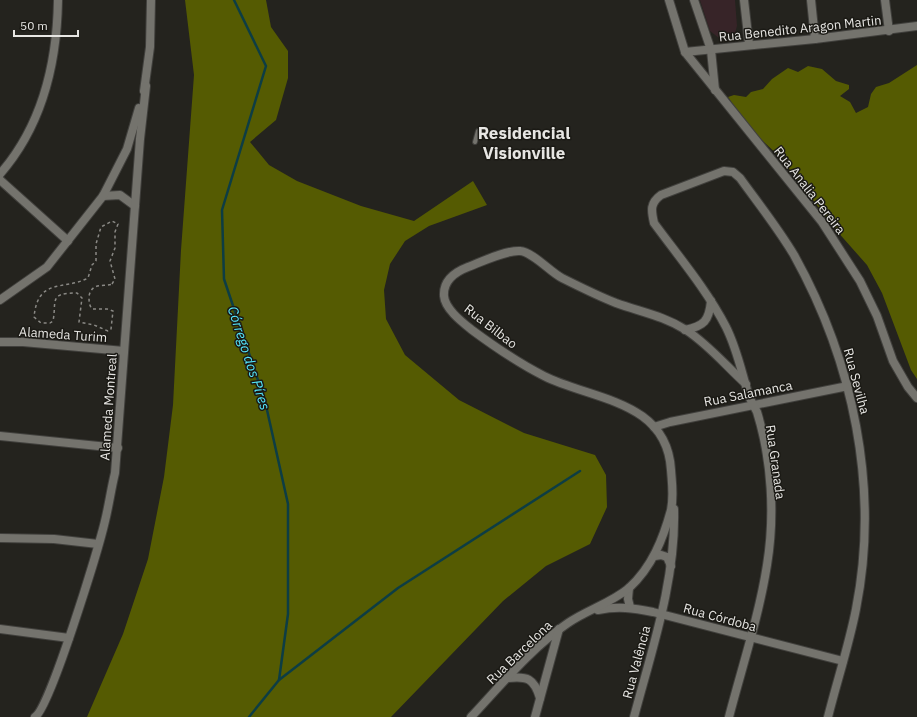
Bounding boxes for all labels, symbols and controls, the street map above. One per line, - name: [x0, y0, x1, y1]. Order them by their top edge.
- street label: Rua Benedito Aragon Martin: [718, 11, 882, 45]
- scale bar: [14, 12, 78, 38]
- text: 50 m: [20, 18, 48, 33]
- district label: Residencial Visionville: [478, 122, 570, 164]
- street label: Rua Analia Pereira: [770, 143, 849, 238]
- street label: Rua Bilbao: [461, 300, 521, 352]
- water label: Córrego dos Píres: [224, 304, 274, 413]
- street label: Alameda Turim: [18, 323, 108, 346]
- street label: Rua Sevilha: [840, 346, 874, 416]
- street label: Alameda Montreal: [96, 353, 121, 461]
- street label: Rua Salamanca: [702, 377, 794, 410]
- street label: Rua Granada: [762, 424, 789, 501]
- street label: Rua Córdoba: [681, 600, 758, 635]
- street label: Rua Barcelona: [483, 617, 556, 688]
- street label: Rua Valência: [619, 624, 654, 701]

